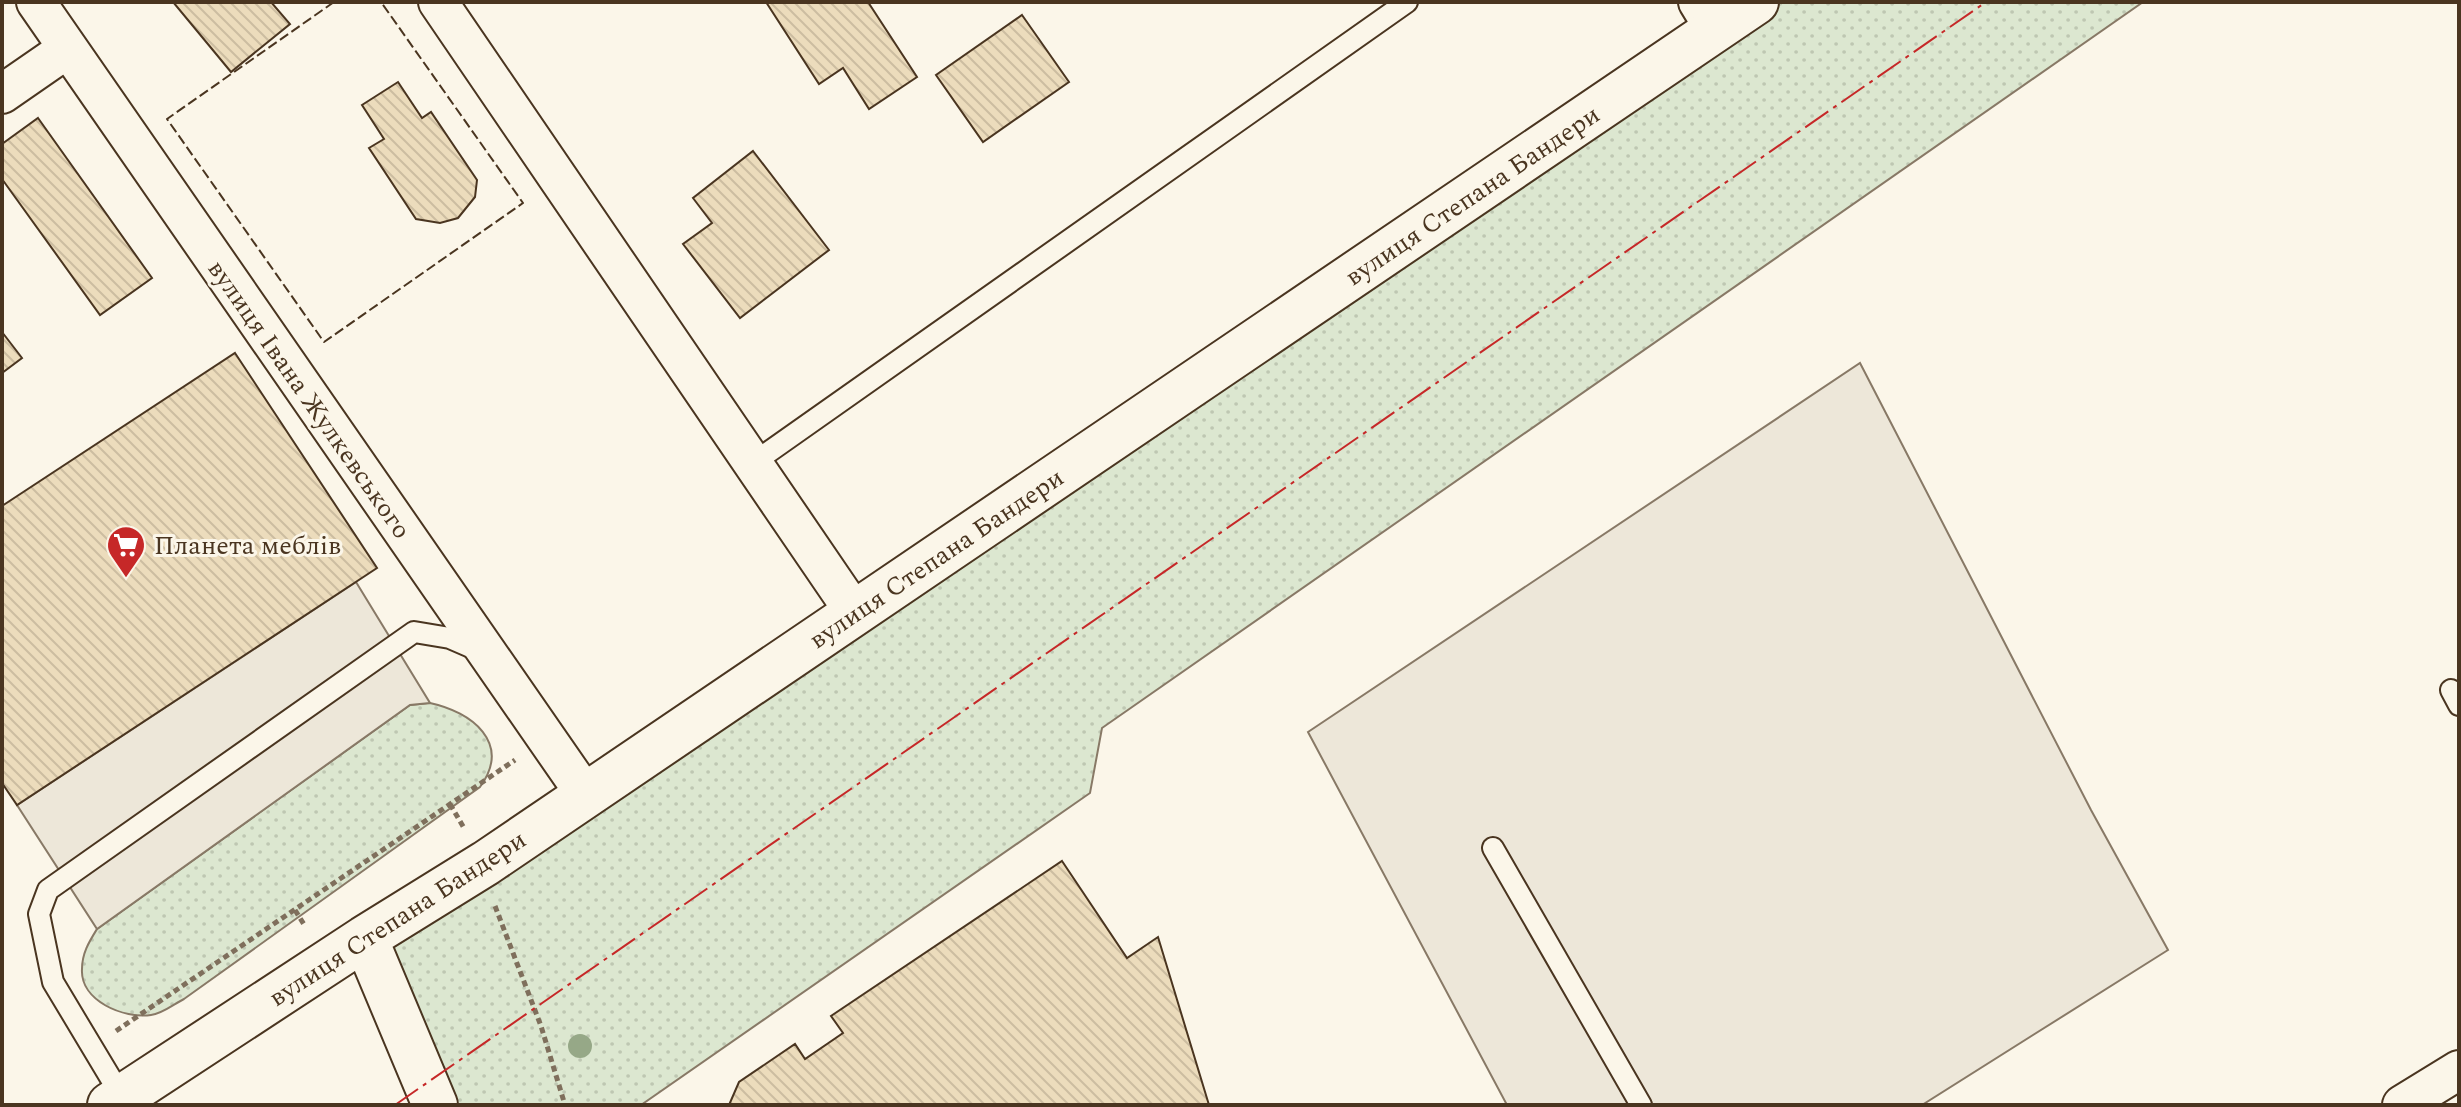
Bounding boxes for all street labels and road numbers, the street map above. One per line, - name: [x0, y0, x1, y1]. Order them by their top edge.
- street label: вулиця Степана Бандери: [1337, 95, 1608, 296]
- street label: вулиця Івана Жулкевського: [197, 252, 421, 547]
- street label: вулиця Степана Бандери: [801, 458, 1072, 659]
- street label: вулиця Степана Бандери: [261, 820, 534, 1017]

